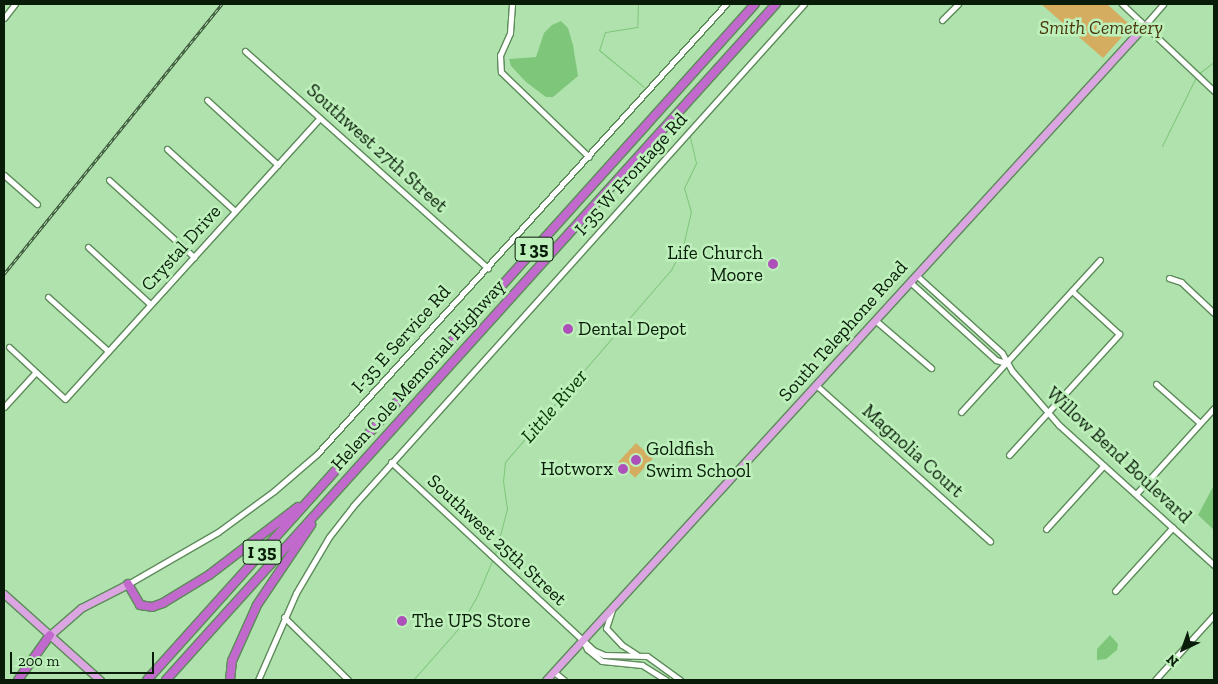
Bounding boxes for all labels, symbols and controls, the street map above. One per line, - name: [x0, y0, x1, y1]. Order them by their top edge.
- park label: Smith Cemetery: [1039, 17, 1163, 39]
- street label: Southwest 27th Street: [302, 79, 452, 217]
- street label: I-35 W Frontage Rd: [570, 108, 692, 240]
- street label: Crystal Drive: [136, 200, 226, 296]
- road number: I 35: [514, 233, 554, 264]
- place label: Life Church Moore: [667, 242, 763, 286]
- street label: South Telephone Road: [774, 256, 912, 406]
- marker: Life Church Moore: [767, 258, 779, 270]
- street label: Helen Cole Memorial Highway: [326, 275, 510, 475]
- street label: I-35 E Service Rd: [347, 281, 455, 397]
- place label: Dental Depot: [578, 318, 686, 340]
- marker: Dental Depot: [562, 323, 574, 335]
- water label: Little River: [516, 365, 592, 447]
- street label: Willow Bend Boulevard: [1042, 382, 1196, 528]
- street label: Magnolia Court: [858, 400, 968, 502]
- place label: Goldfish Swim School: [646, 438, 751, 482]
- marker: Goldfish Swim School: [630, 454, 642, 466]
- place label: Hotworx: [540, 458, 613, 480]
- marker: Hotworx: [617, 463, 629, 475]
- street label: Southwest 25th Street: [423, 469, 571, 611]
- road number: I 35: [242, 536, 282, 568]
- place label: The UPS Store: [412, 610, 530, 632]
- marker: The UPS Store: [396, 615, 408, 627]
- north arrow: [1158, 624, 1208, 674]
- scale bar: [12, 642, 156, 674]
- text: N: [1163, 651, 1182, 670]
- text: 200 m: [18, 652, 59, 670]

